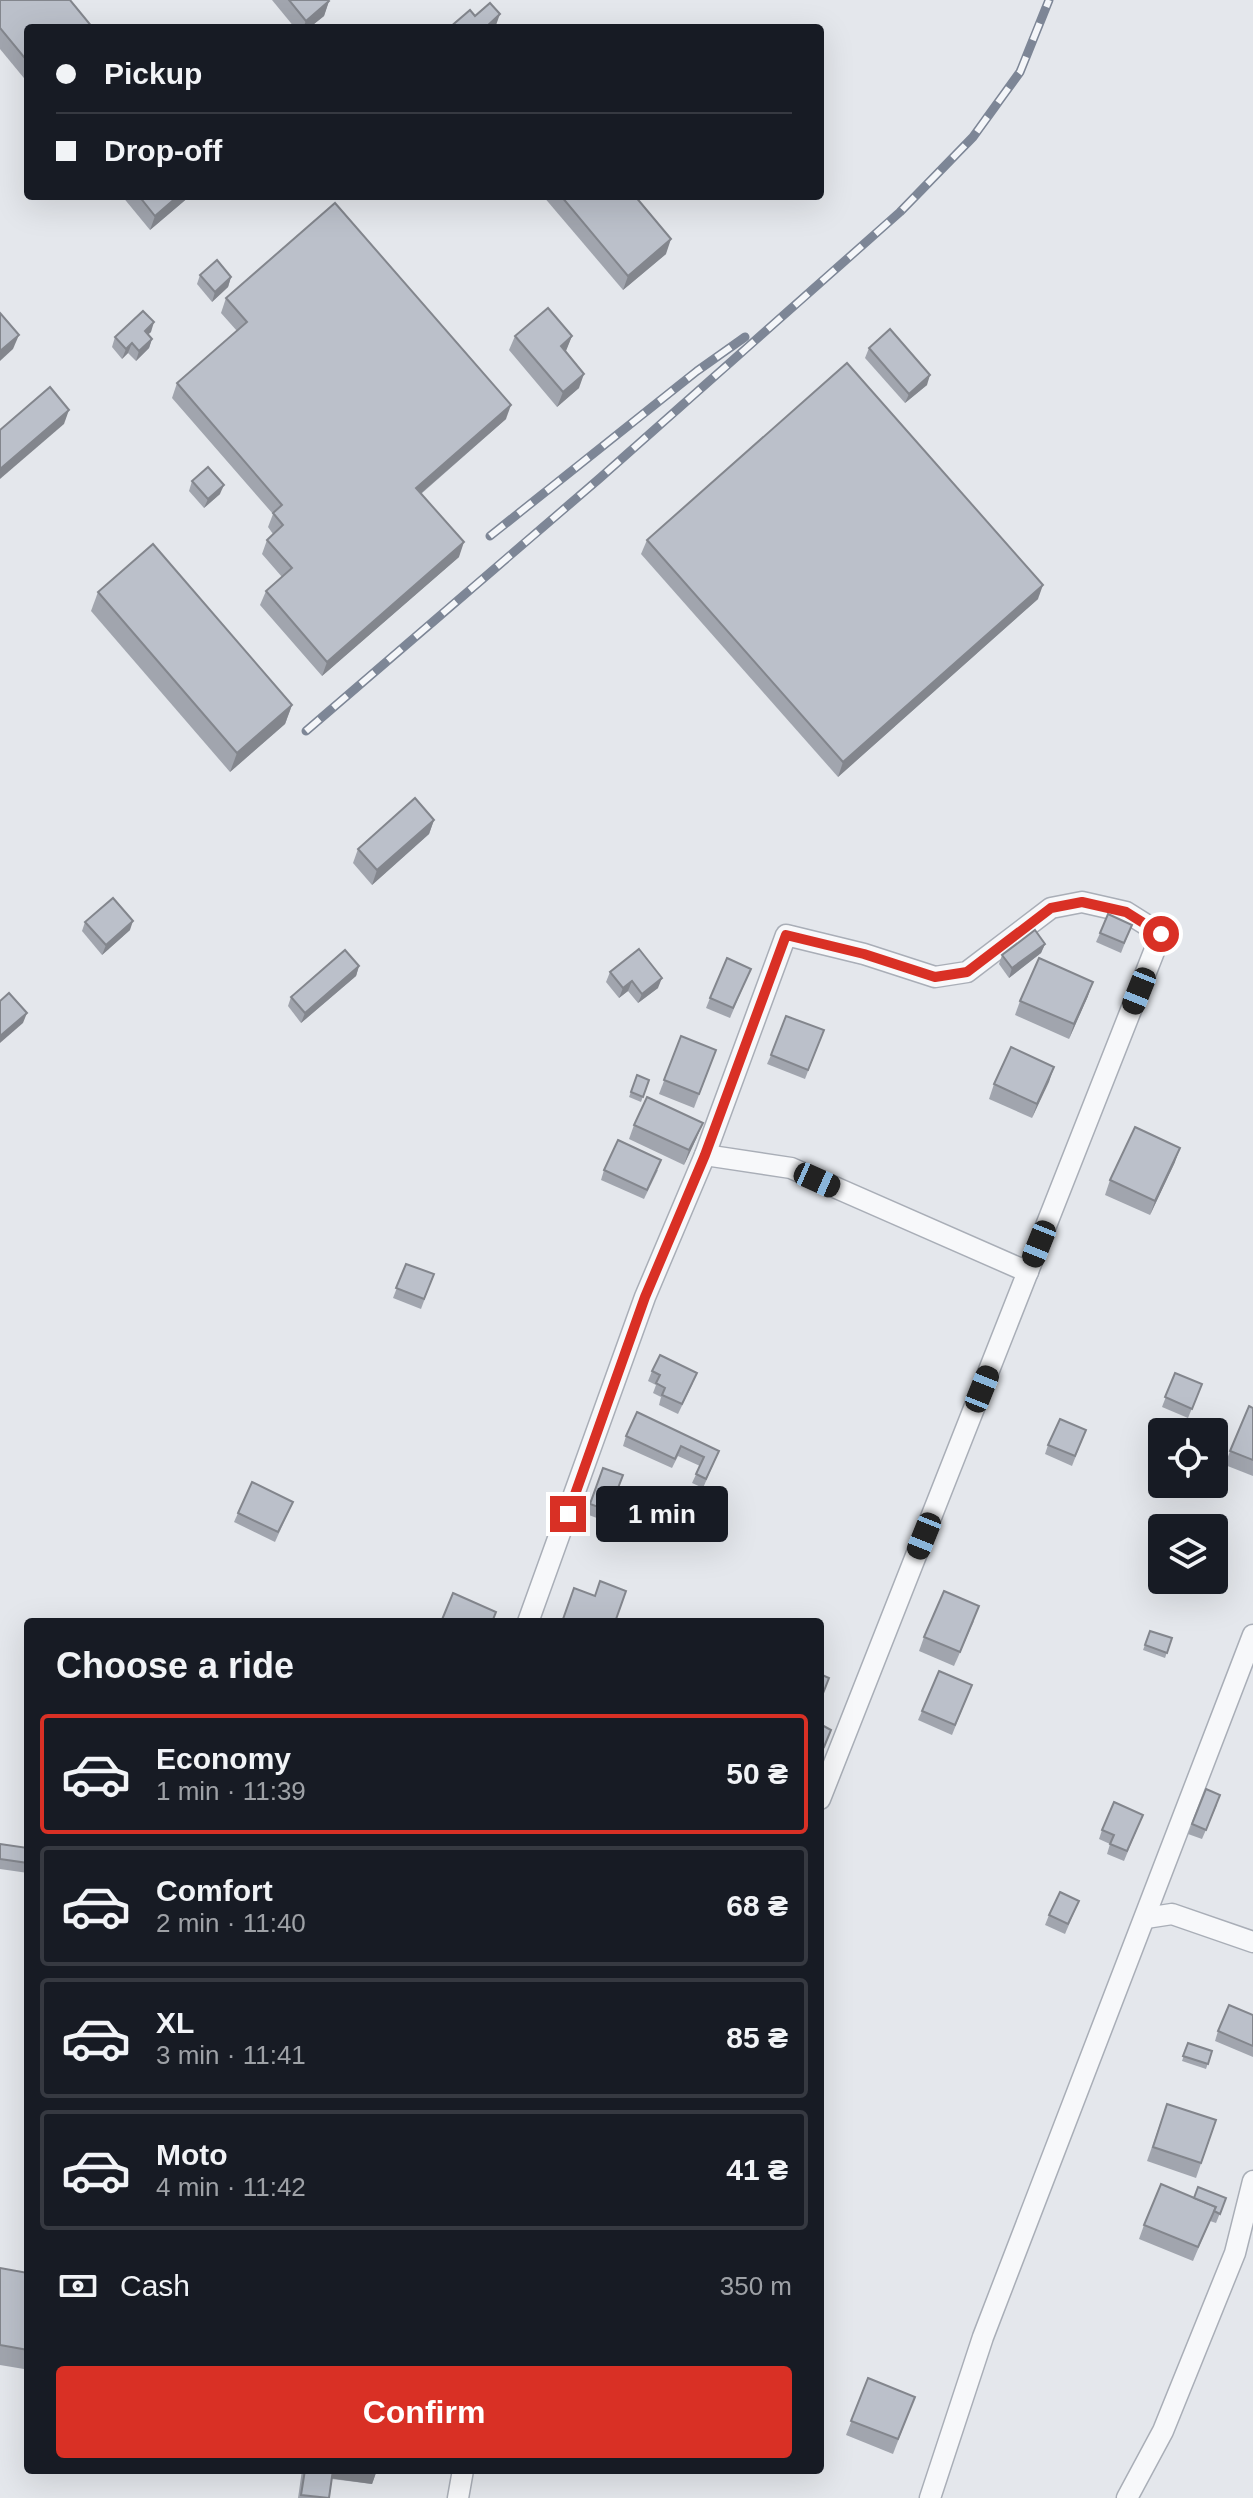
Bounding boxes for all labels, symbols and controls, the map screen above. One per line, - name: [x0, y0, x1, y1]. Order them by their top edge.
- text: Pickup: [104, 57, 202, 90]
- text: Drop-off: [104, 134, 222, 167]
- route start: [1143, 916, 1179, 952]
- car: [1119, 964, 1159, 1018]
- car: [790, 1159, 844, 1201]
- car: [1019, 1217, 1059, 1271]
- car: [962, 1362, 1002, 1416]
- map controls: [1148, 1418, 1228, 1594]
- button: locate: [1148, 1418, 1228, 1498]
- callout: 1 min: [596, 1486, 728, 1542]
- route end: [550, 1496, 586, 1532]
- text: 1 min: [628, 1499, 696, 1529]
- car: [904, 1509, 944, 1563]
- button: layers: [1148, 1514, 1228, 1594]
- text: Choose a ride: [56, 1645, 294, 1686]
- icon: car: [60, 1738, 132, 1810]
- text: Economy: [156, 1742, 291, 1775]
- text: 50 ₴: [726, 1757, 788, 1790]
- text: 1 min · 11:39: [156, 1776, 306, 1806]
- icon: car: [60, 1870, 132, 1942]
- text: Comfort: [156, 1874, 273, 1907]
- text: 68 ₴: [726, 1889, 788, 1922]
- text: 2 min · 11:40: [156, 1908, 306, 1938]
- icon: car: [60, 2002, 132, 2074]
- text: XL: [156, 2006, 194, 2039]
- text: 85 ₴: [726, 2021, 788, 2054]
- text: 3 min · 11:41: [156, 2040, 306, 2070]
- icon: car: [60, 2134, 132, 2206]
- text: Moto: [156, 2138, 228, 2171]
- text: 41 ₴: [726, 2153, 788, 2186]
- text: 4 min · 11:42: [156, 2172, 306, 2202]
- icon: cash: [56, 2264, 100, 2308]
- text: Cash: [120, 2269, 190, 2302]
- text: 350 m: [720, 2271, 792, 2301]
- button: Confirm: [56, 2366, 792, 2458]

